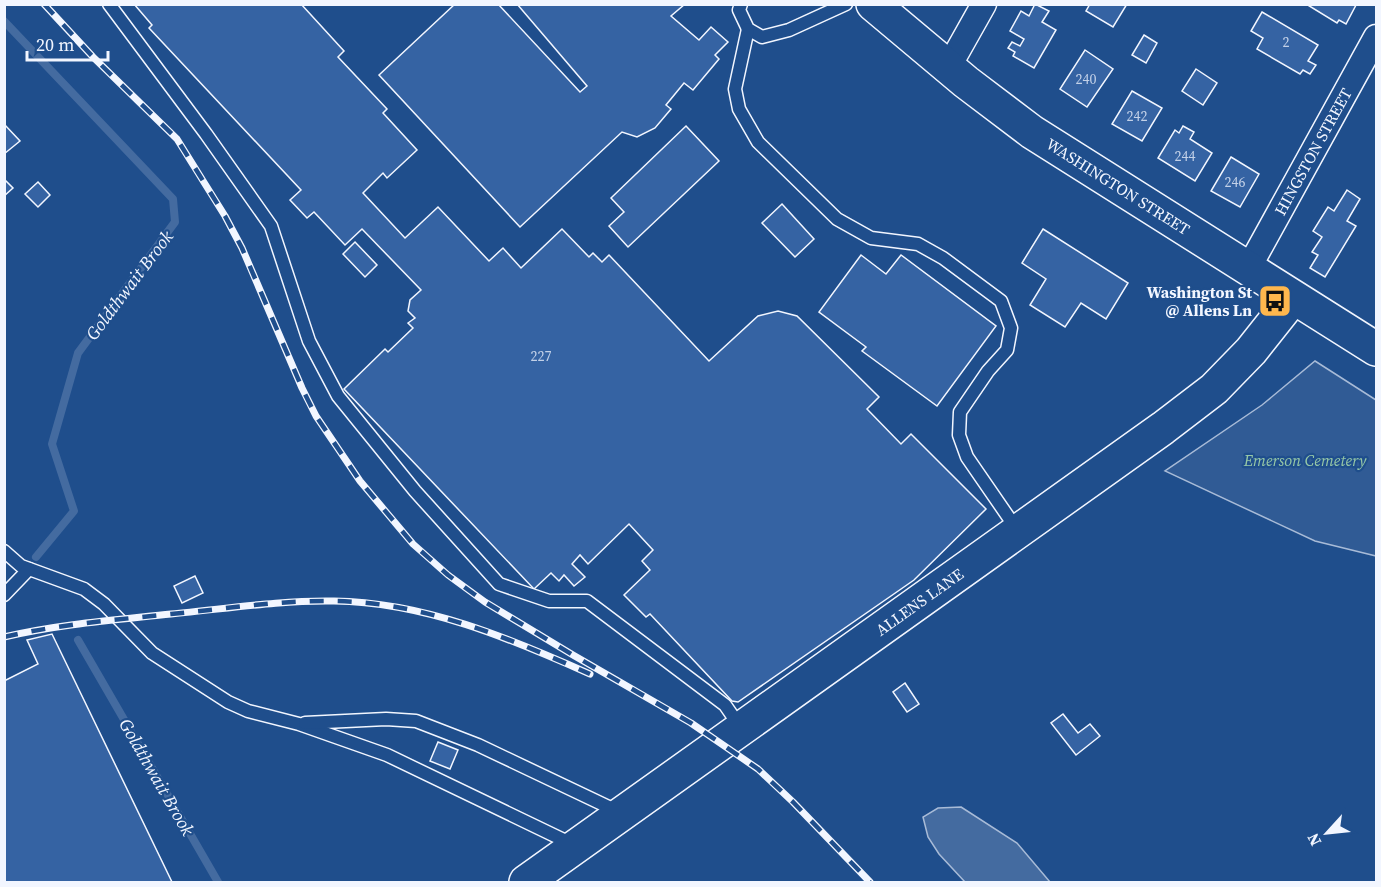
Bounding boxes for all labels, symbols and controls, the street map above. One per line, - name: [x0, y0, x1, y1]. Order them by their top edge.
- scale bar: [27, 24, 108, 62]
- text: 20 m: [36, 32, 74, 57]
- house number: 2: [1283, 32, 1290, 52]
- house number: 240: [1076, 69, 1097, 89]
- street label: HINGSTON STREET: [1269, 84, 1357, 219]
- house number: 242: [1127, 106, 1148, 126]
- street label: WASHINGTON STREET: [1042, 133, 1195, 240]
- house number: 244: [1175, 146, 1196, 166]
- house number: 246: [1225, 172, 1246, 192]
- water label: Goldthwait Brook: [79, 225, 179, 345]
- place label: Washington St @ Allens Ln: [1146, 281, 1252, 321]
- bus stop icon: Washington St @ Allens Ln: [1257, 283, 1293, 319]
- house number: 227: [531, 346, 552, 366]
- park label: Emerson Cemetery: [1243, 449, 1367, 471]
- street label: ALLENS LANE: [871, 563, 968, 641]
- water label: Goldthwait Brook: [113, 714, 201, 841]
- north arrow: [1297, 803, 1357, 863]
- text: N: [1301, 829, 1326, 850]

